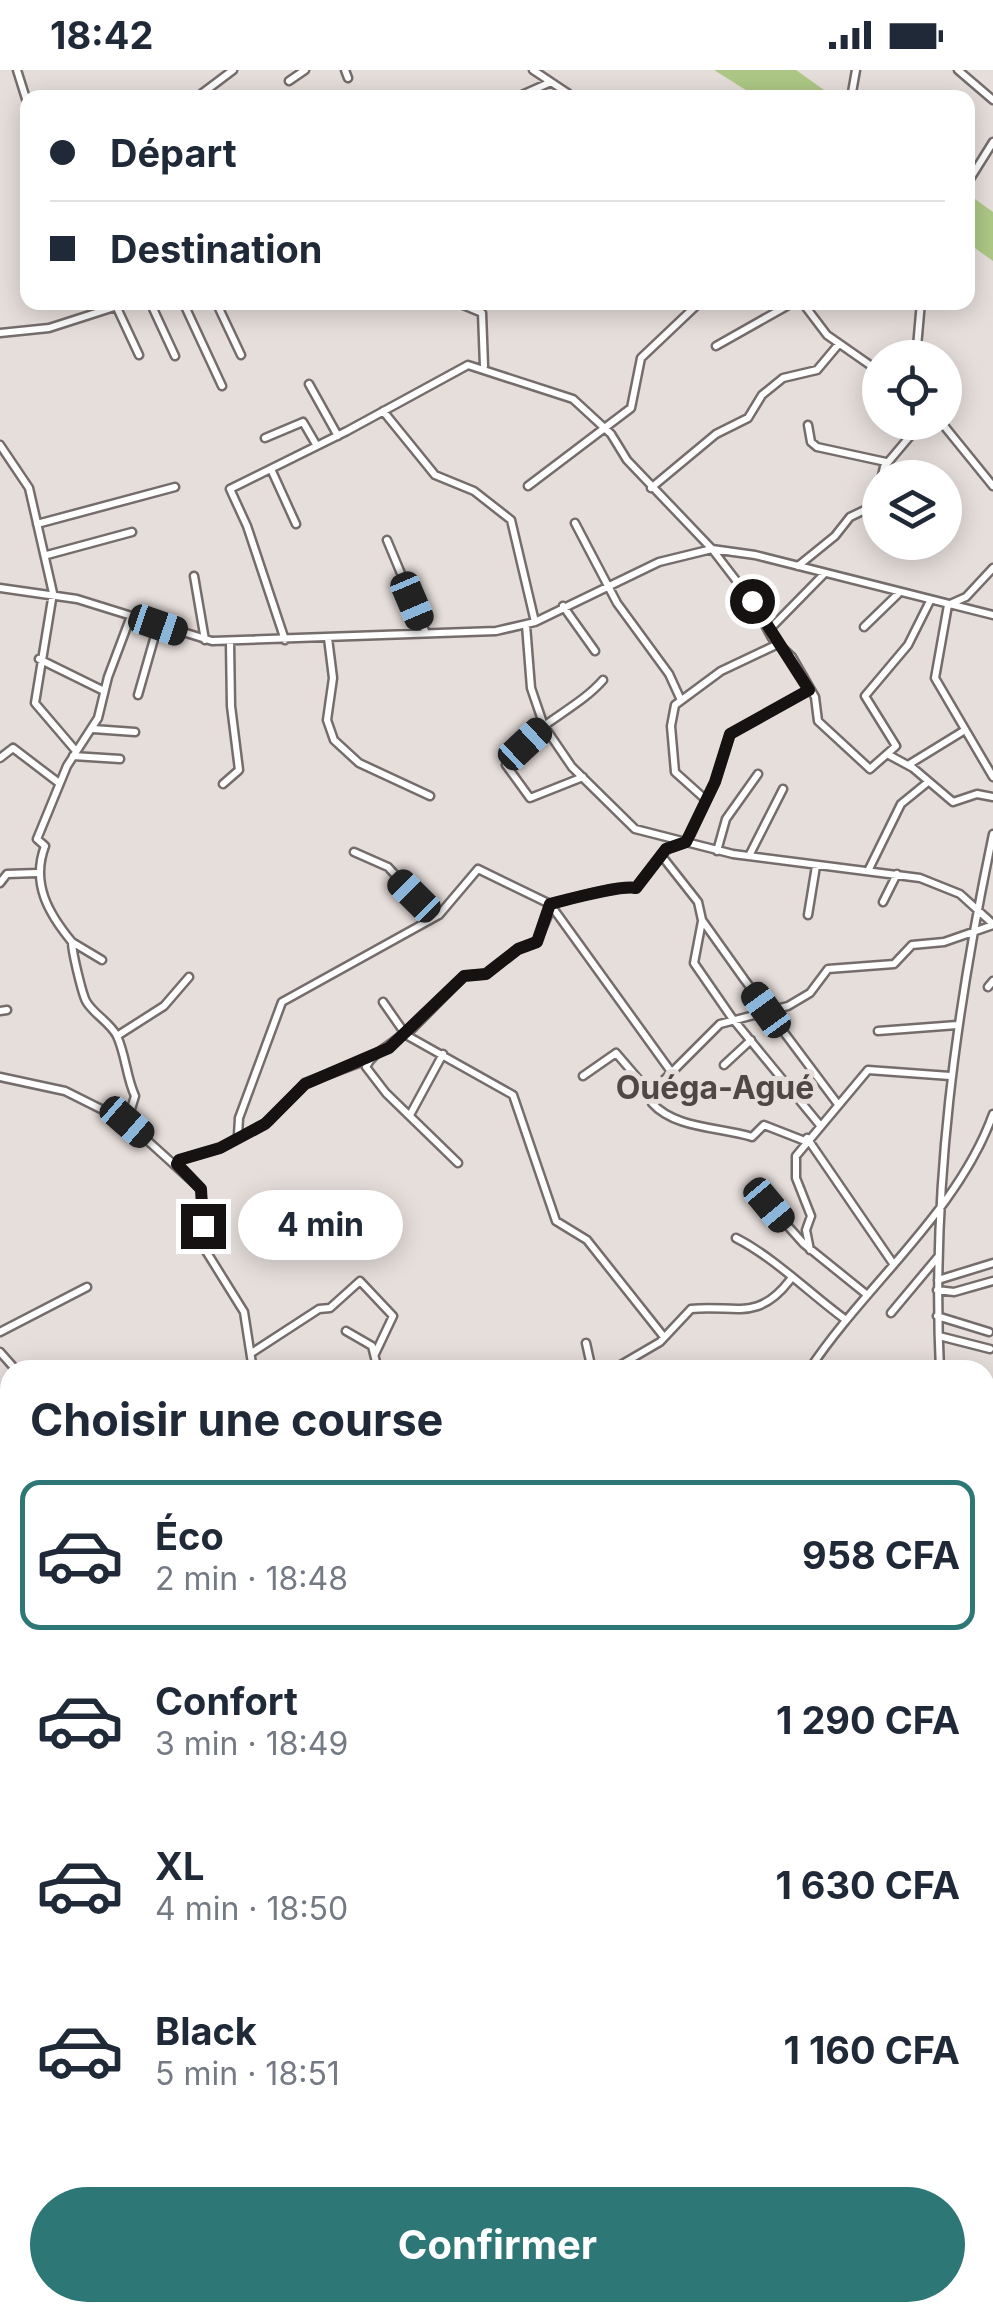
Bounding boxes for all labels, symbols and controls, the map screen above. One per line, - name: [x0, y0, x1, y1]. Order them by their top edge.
- text: 18:42: [50, 12, 153, 58]
- text: Départ: [110, 130, 237, 176]
- text: Destination: [110, 226, 322, 272]
- map controls: [862, 340, 962, 560]
- button: locate: [862, 340, 962, 440]
- button: layers: [862, 460, 962, 560]
- car: [386, 568, 438, 634]
- route start: [730, 579, 775, 624]
- car: [125, 601, 191, 649]
- car: [493, 713, 557, 775]
- car: [382, 864, 446, 928]
- car: [736, 977, 796, 1043]
- district label: Ouéga-Agué: [616, 1068, 814, 1107]
- car: [95, 1091, 159, 1153]
- car: [738, 1172, 800, 1238]
- callout: 4 min: [238, 1191, 403, 1261]
- route end: [181, 1204, 226, 1249]
- text: 4 min: [277, 1205, 364, 1244]
- text: Choisir une course: [30, 1392, 443, 1447]
- icon: car: [35, 1510, 125, 1600]
- text: Éco: [155, 1513, 224, 1559]
- text: 958 CFA: [802, 1532, 960, 1578]
- text: 2 min · 18:48: [155, 1559, 348, 1598]
- icon: car: [35, 1675, 125, 1765]
- text: Confort: [155, 1678, 298, 1724]
- text: 1 290 CFA: [776, 1697, 960, 1743]
- text: 3 min · 18:49: [155, 1724, 348, 1763]
- icon: car: [35, 1840, 125, 1930]
- text: XL: [155, 1843, 205, 1889]
- text: 1 630 CFA: [775, 1862, 960, 1908]
- text: 4 min · 18:50: [155, 1889, 348, 1928]
- icon: car: [35, 2005, 125, 2095]
- text: Black: [155, 2008, 257, 2054]
- text: 1 160 CFA: [784, 2027, 960, 2073]
- text: 5 min · 18:51: [155, 2054, 340, 2093]
- button: Confirmer: [30, 2187, 965, 2302]

